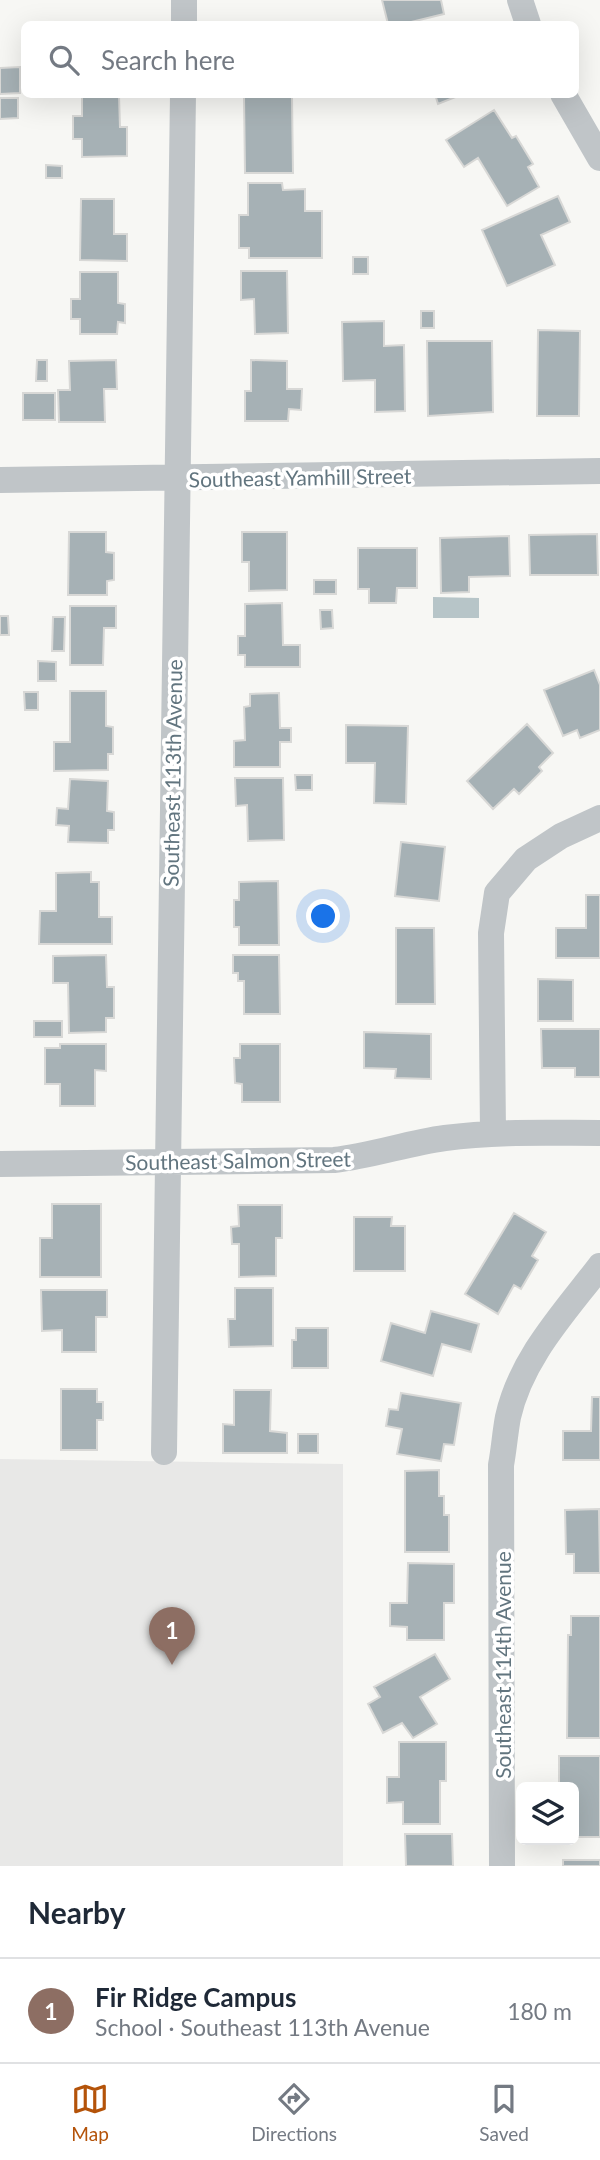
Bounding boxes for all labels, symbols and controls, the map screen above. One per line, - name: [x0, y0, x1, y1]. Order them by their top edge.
- search box: [21, 21, 579, 98]
- icon: search: [45, 41, 83, 79]
- text: Search here: [101, 44, 235, 76]
- street label: Southeast Yamhill Street: [188, 463, 412, 491]
- street label: Southeast 113th Avenue: [158, 659, 186, 887]
- your location: [306, 899, 340, 933]
- street label: Southeast Salmon Street: [125, 1146, 352, 1174]
- street label: Southeast 114th Avenue: [490, 1551, 515, 1779]
- pin: 1: [149, 1607, 195, 1665]
- map controls: [516, 1782, 579, 1845]
- button: layers: [516, 1782, 579, 1845]
- text: Nearby: [28, 1894, 126, 1930]
- text: Fir Ridge Campus: [95, 1981, 296, 2013]
- text: 1: [44, 1997, 58, 2025]
- text: 180 m: [507, 1997, 572, 2025]
- text: School · Southeast 113th Avenue: [95, 2013, 430, 2041]
- tab: Map: [71, 2080, 109, 2145]
- tab: Directions: [251, 2080, 337, 2145]
- tab: Saved: [479, 2080, 529, 2145]

